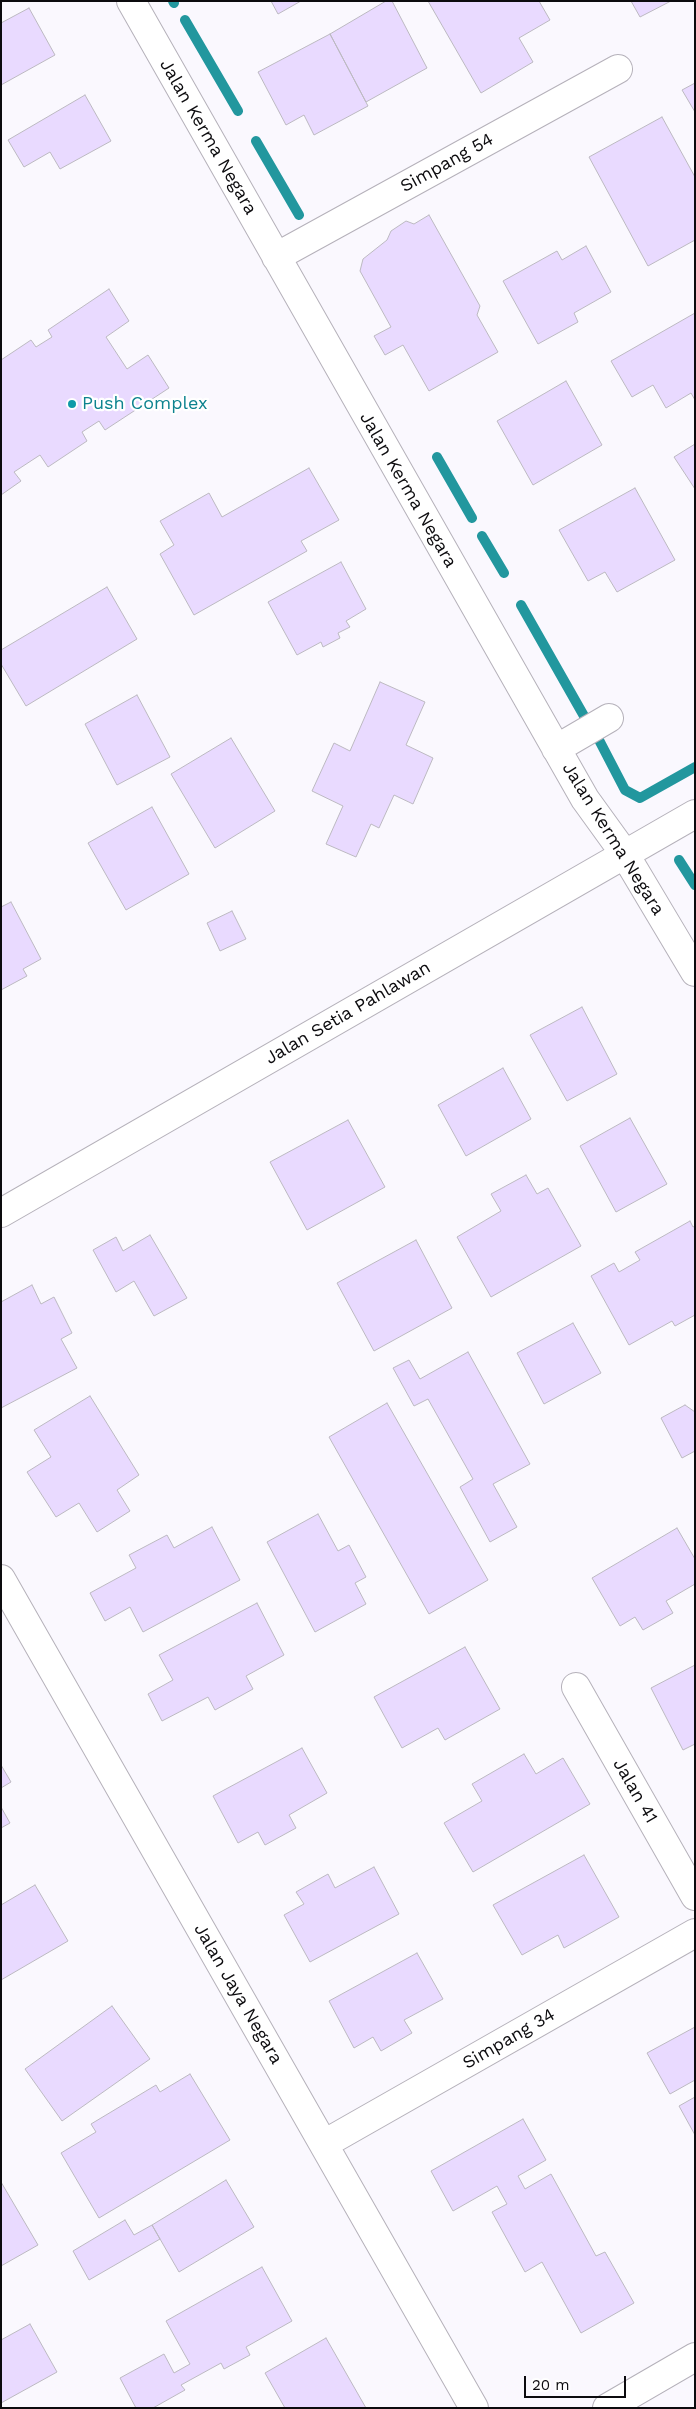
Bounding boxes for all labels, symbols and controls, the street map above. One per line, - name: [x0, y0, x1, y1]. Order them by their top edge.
- street label: Jalan Kerma Negara: [155, 55, 261, 219]
- street label: Simpang 54: [397, 129, 497, 197]
- place label: Push Complex: [82, 393, 208, 415]
- marker: Push Complex: [66, 398, 78, 410]
- street label: Jalan Kerma Negara: [355, 408, 461, 572]
- street label: Jalan Kerma Negara: [557, 759, 669, 919]
- street label: Jalan Setia Pahlawan: [261, 957, 435, 1069]
- street label: Jalan 41: [608, 1755, 662, 1827]
- street label: Jalan Jaya Negara: [189, 1920, 287, 2068]
- street label: Simpang 34: [459, 2004, 559, 2074]
- scale bar: [526, 2366, 628, 2398]
- text: 20 m: [532, 2376, 570, 2394]

